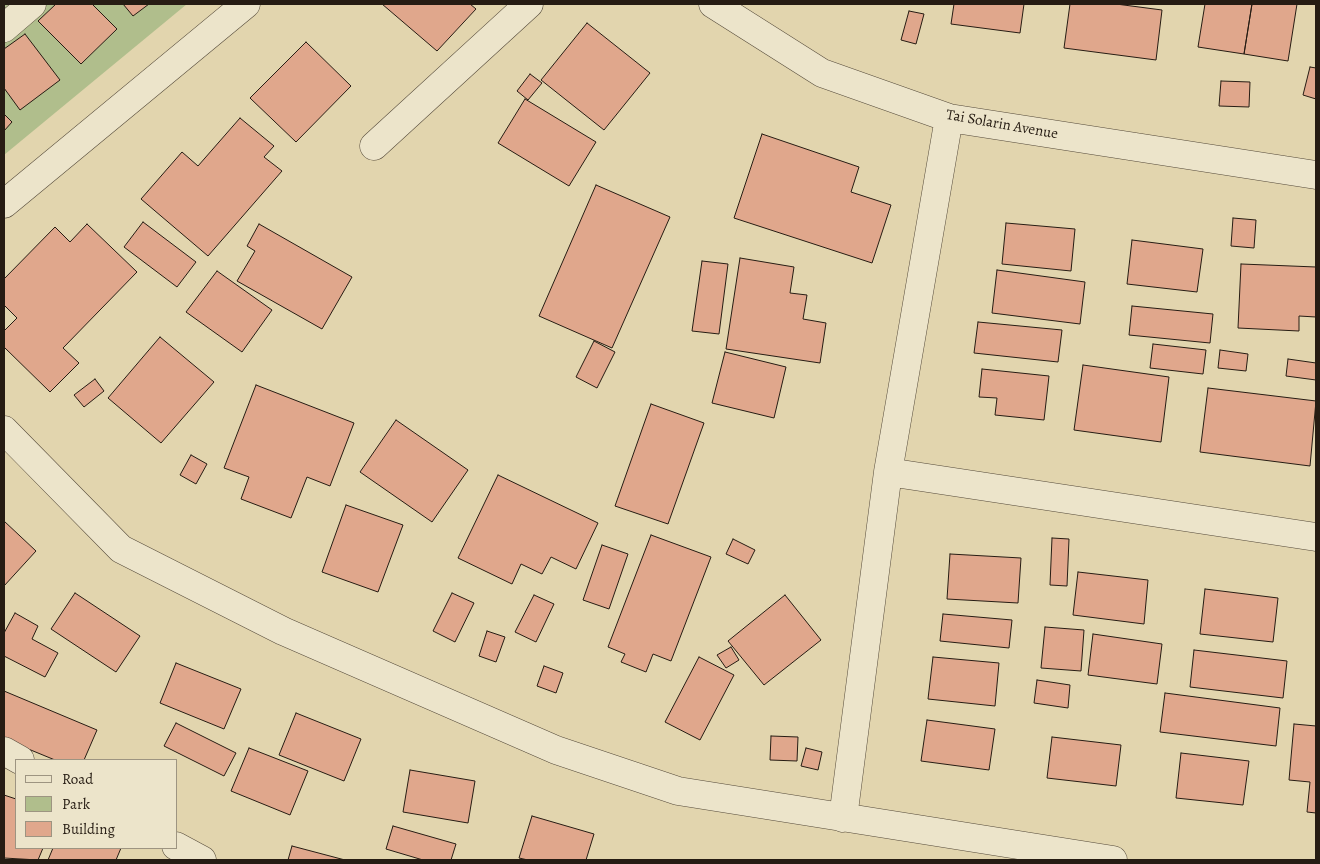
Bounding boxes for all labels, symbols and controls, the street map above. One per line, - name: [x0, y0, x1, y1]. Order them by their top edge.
- street label: Tai Solarin Avenue: [945, 106, 1059, 144]
- legend: [15, 759, 178, 849]
- text: Road: [62, 769, 93, 789]
- text: Park: [62, 794, 90, 814]
- text: Building: [62, 819, 115, 839]

